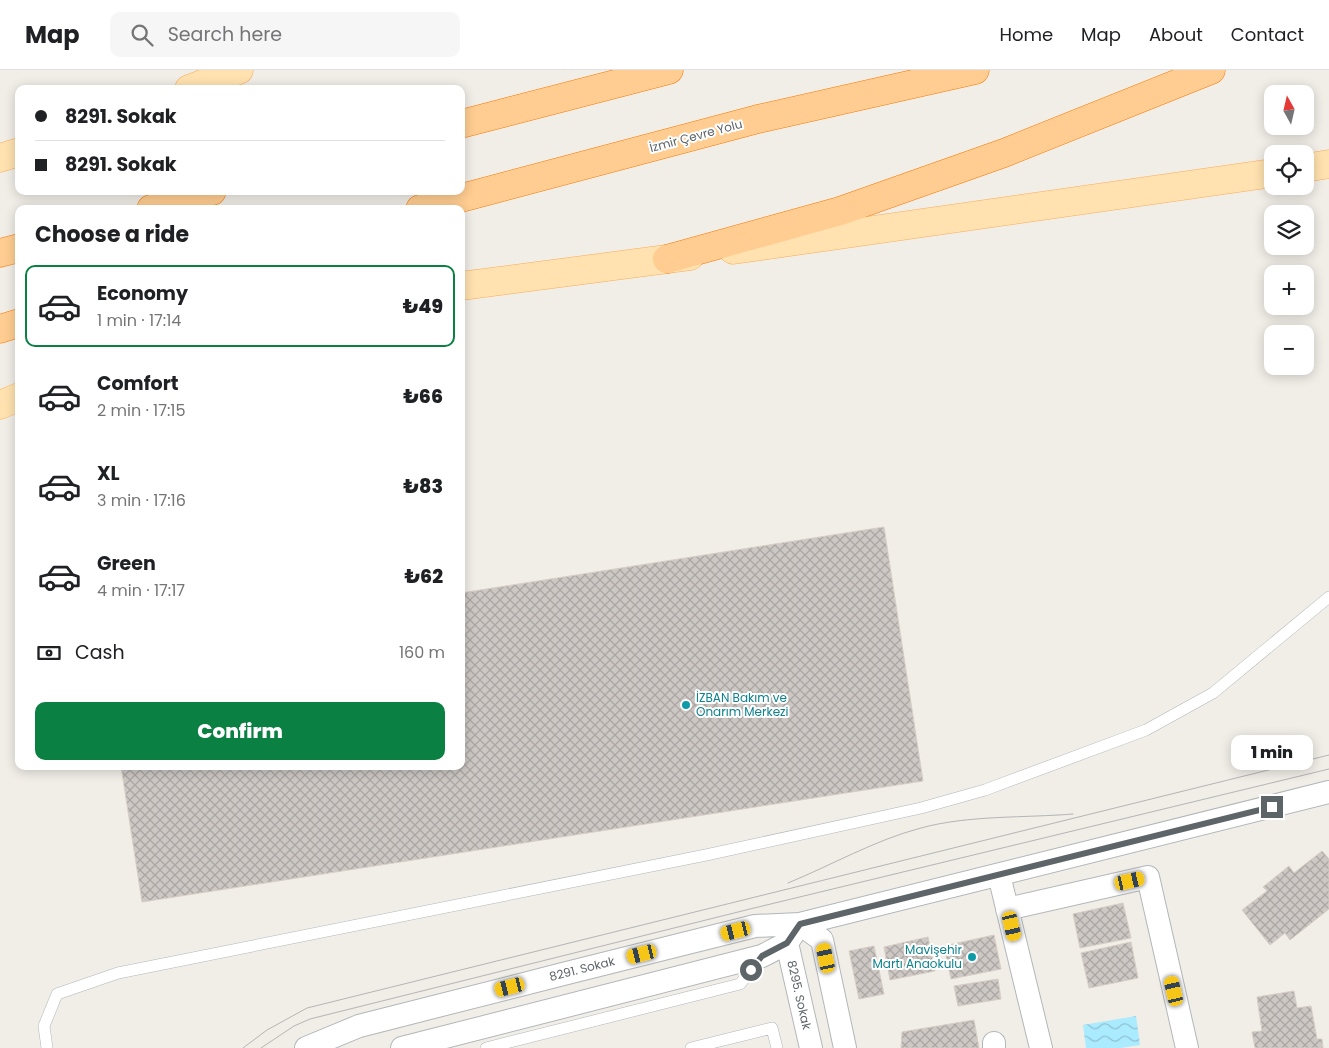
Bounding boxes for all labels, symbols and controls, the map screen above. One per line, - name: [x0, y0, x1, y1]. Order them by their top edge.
- search box: [110, 12, 460, 57]
- text: Map: [25, 18, 80, 51]
- icon: search: [128, 21, 156, 49]
- text: Search here: [168, 21, 282, 48]
- text: Home: [999, 22, 1053, 47]
- text: Map: [1081, 22, 1121, 47]
- text: About: [1149, 22, 1203, 47]
- text: Contact: [1231, 22, 1304, 47]
- north arrow: [1264, 85, 1314, 135]
- map controls: [1264, 85, 1314, 375]
- text: 8291. Sokak: [65, 103, 177, 130]
- street label: İzmir Çevre Yolu: [648, 115, 744, 156]
- button: locate: [1264, 145, 1314, 195]
- text: 8291. Sokak: [65, 151, 177, 178]
- button: layers: [1264, 205, 1314, 255]
- text: Choose a ride: [35, 219, 189, 250]
- button: +: [1264, 265, 1314, 315]
- text: Economy: [97, 280, 188, 307]
- icon: car: [37, 284, 82, 329]
- text: ₺49: [403, 293, 443, 320]
- text: 1 min · 17:14: [97, 309, 181, 332]
- button: −: [1264, 325, 1314, 375]
- text: Comfort: [97, 370, 179, 397]
- icon: car: [37, 374, 82, 419]
- text: ₺66: [403, 383, 443, 410]
- text: 2 min · 17:15: [97, 399, 186, 422]
- text: XL: [97, 460, 120, 487]
- icon: car: [37, 464, 82, 509]
- text: ₺83: [403, 473, 443, 500]
- text: 3 min · 17:16: [97, 489, 186, 512]
- text: Green: [97, 550, 156, 577]
- icon: car: [37, 554, 82, 599]
- text: ₺62: [404, 563, 443, 590]
- text: 4 min · 17:17: [97, 579, 185, 602]
- icon: cash: [35, 639, 63, 667]
- text: Cash: [75, 639, 125, 666]
- text: 160 m: [399, 641, 445, 664]
- place label: İZBAN Bakım ve Onarım Merkezi: [696, 689, 789, 720]
- marker: İZBAN Bakım ve Onarım Merkezi: [680, 699, 692, 711]
- button: Confirm: [35, 702, 445, 760]
- callout: 1 min: [1231, 734, 1313, 770]
- text: 1 min: [1251, 741, 1293, 764]
- route end: [1261, 796, 1283, 818]
- car: [1113, 870, 1146, 892]
- car: [1001, 910, 1022, 942]
- car: [719, 920, 752, 942]
- place label: Mavişehir Martı Anaokulu: [873, 941, 963, 972]
- car: [815, 942, 836, 974]
- car: [625, 943, 658, 965]
- marker: Mavişehir Martı Anaokulu: [966, 951, 978, 963]
- street label: 8291. Sokak: [547, 952, 617, 985]
- route start: [740, 959, 762, 981]
- street label: 8295. Sokak: [783, 959, 816, 1032]
- car: [1163, 975, 1184, 1007]
- car: [493, 976, 526, 998]

